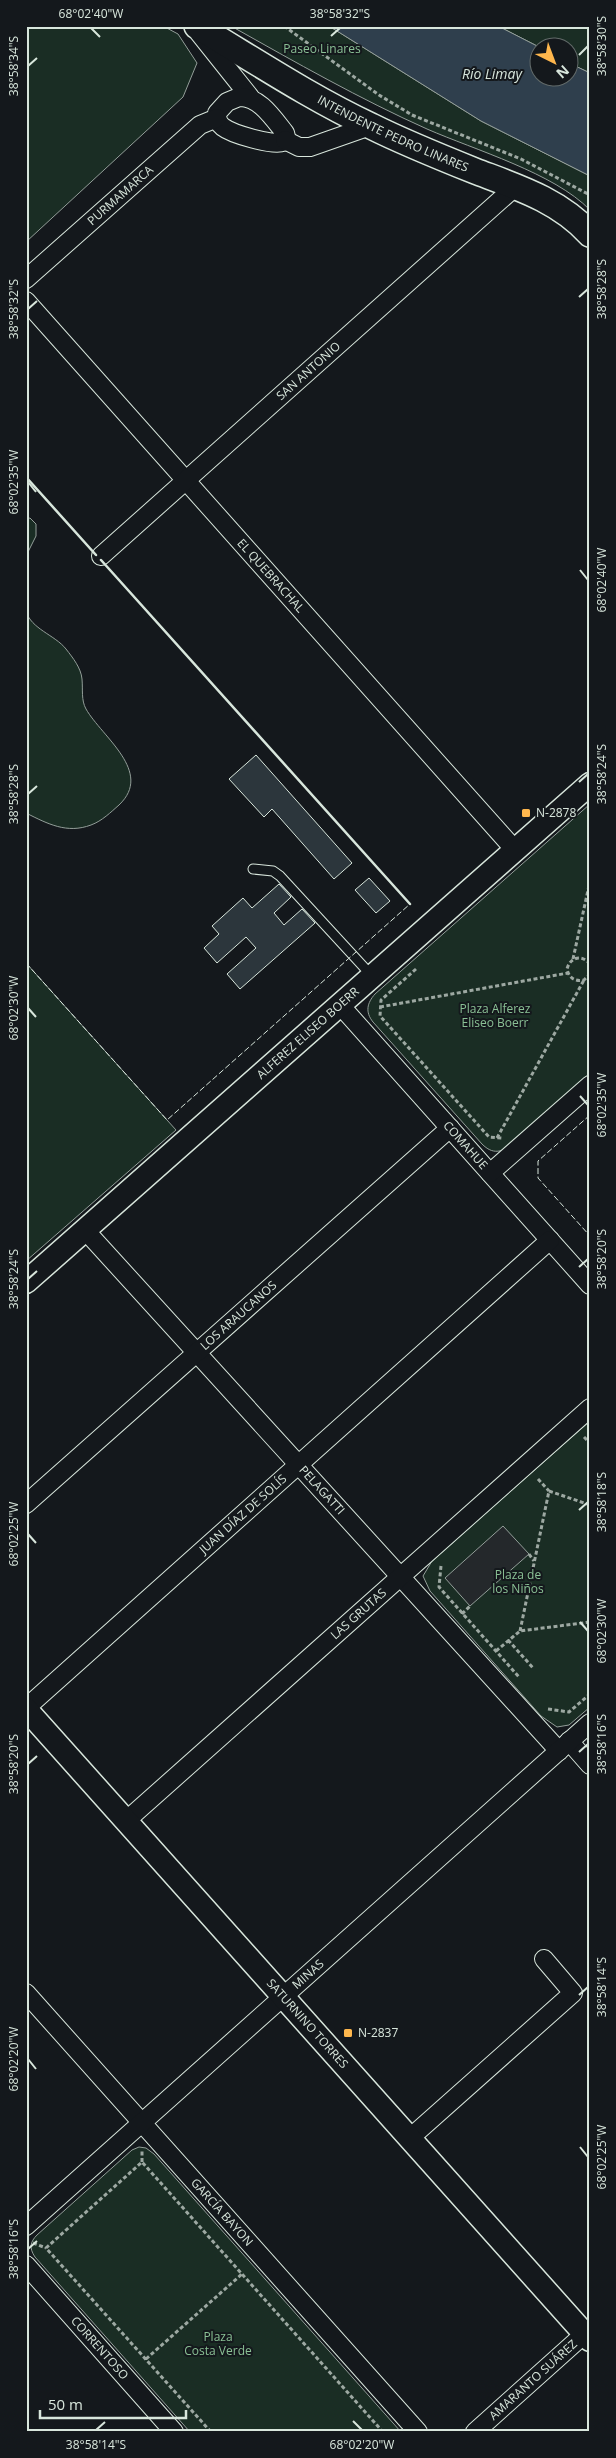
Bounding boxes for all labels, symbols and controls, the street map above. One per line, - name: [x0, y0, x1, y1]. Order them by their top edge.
- text: 68°02'40"W: [59, 5, 123, 22]
- text: 38°58'32"S: [310, 5, 370, 22]
- text: 38°58'30"S: [593, 16, 610, 76]
- text: 38°58'34"S: [5, 36, 22, 96]
- north arrow: [528, 38, 578, 88]
- park label: Paseo Linares: [283, 40, 361, 57]
- text: N: [552, 61, 574, 83]
- water label: Río Limay: [462, 64, 523, 83]
- street label: INTENDENTE PEDRO LINARES: [314, 91, 471, 176]
- street label: PURMAMARCA: [83, 161, 157, 229]
- text: 38°58'28"S: [593, 259, 610, 319]
- text: 38°58'32"S: [5, 279, 22, 339]
- street label: SAN ANTONIO: [272, 337, 344, 404]
- text: 68°02'35"W: [5, 450, 22, 514]
- street label: EL QUEBRACHAL: [234, 535, 309, 616]
- text: 68°02'40"W: [593, 548, 610, 612]
- text: 38°58'24"S: [593, 744, 610, 804]
- text: 38°58'28"S: [5, 764, 22, 824]
- place label: N-2878: [536, 804, 576, 821]
- marker: N-2878: [520, 807, 532, 819]
- text: 68°02'30"W: [5, 976, 22, 1040]
- street label: ALFEREZ ELISEO BOERR: [253, 982, 363, 1083]
- park label: Plaza Alferez Eliseo Boerr: [460, 1000, 531, 1031]
- text: 68°02'35"W: [593, 1073, 610, 1137]
- street label: COMAHUE: [439, 1117, 492, 1173]
- text: 38°58'20"S: [593, 1229, 610, 1289]
- text: 38°58'24"S: [5, 1249, 22, 1309]
- street label: LOS ARAUCANOS: [196, 1277, 280, 1354]
- street label: PELAGATTI: [296, 1462, 349, 1518]
- street label: JUAN DÍAZ DE SOLÍS: [194, 1470, 290, 1558]
- text: 38°58'18"S: [593, 1472, 610, 1532]
- text: 68°02'25"W: [5, 1502, 22, 1566]
- park label: Plaza de los Niños: [492, 1566, 544, 1597]
- street label: LAS GRUTAS: [327, 1584, 390, 1643]
- text: 68°02'30"W: [593, 1599, 610, 1663]
- text: 38°58'16"S: [593, 1714, 610, 1774]
- text: 38°58'20"S: [5, 1734, 22, 1794]
- street label: MINAS: [288, 1955, 327, 1993]
- text: 38°58'14"S: [593, 1957, 610, 2017]
- street label: SATURNINO TORRES: [263, 1975, 352, 2072]
- place label: N-2837: [358, 2024, 398, 2041]
- text: 68°02'20"W: [5, 2027, 22, 2091]
- marker: N-2837: [342, 2027, 354, 2039]
- text: 68°02'25"W: [593, 2125, 610, 2189]
- street label: GARCÍA BAYON: [187, 2174, 257, 2250]
- text: 38°58'16"S: [5, 2219, 22, 2279]
- street label: CORRENTOSO: [67, 2312, 133, 2383]
- park label: Plaza Costa Verde: [184, 2328, 252, 2359]
- street label: AMARANTO SUÁREZ: [485, 2335, 581, 2424]
- scale bar: [40, 2388, 186, 2420]
- text: 50 m: [48, 2394, 83, 2414]
- text: 38°58'14"S: [66, 2436, 126, 2453]
- text: 68°02'20"W: [330, 2436, 394, 2453]

